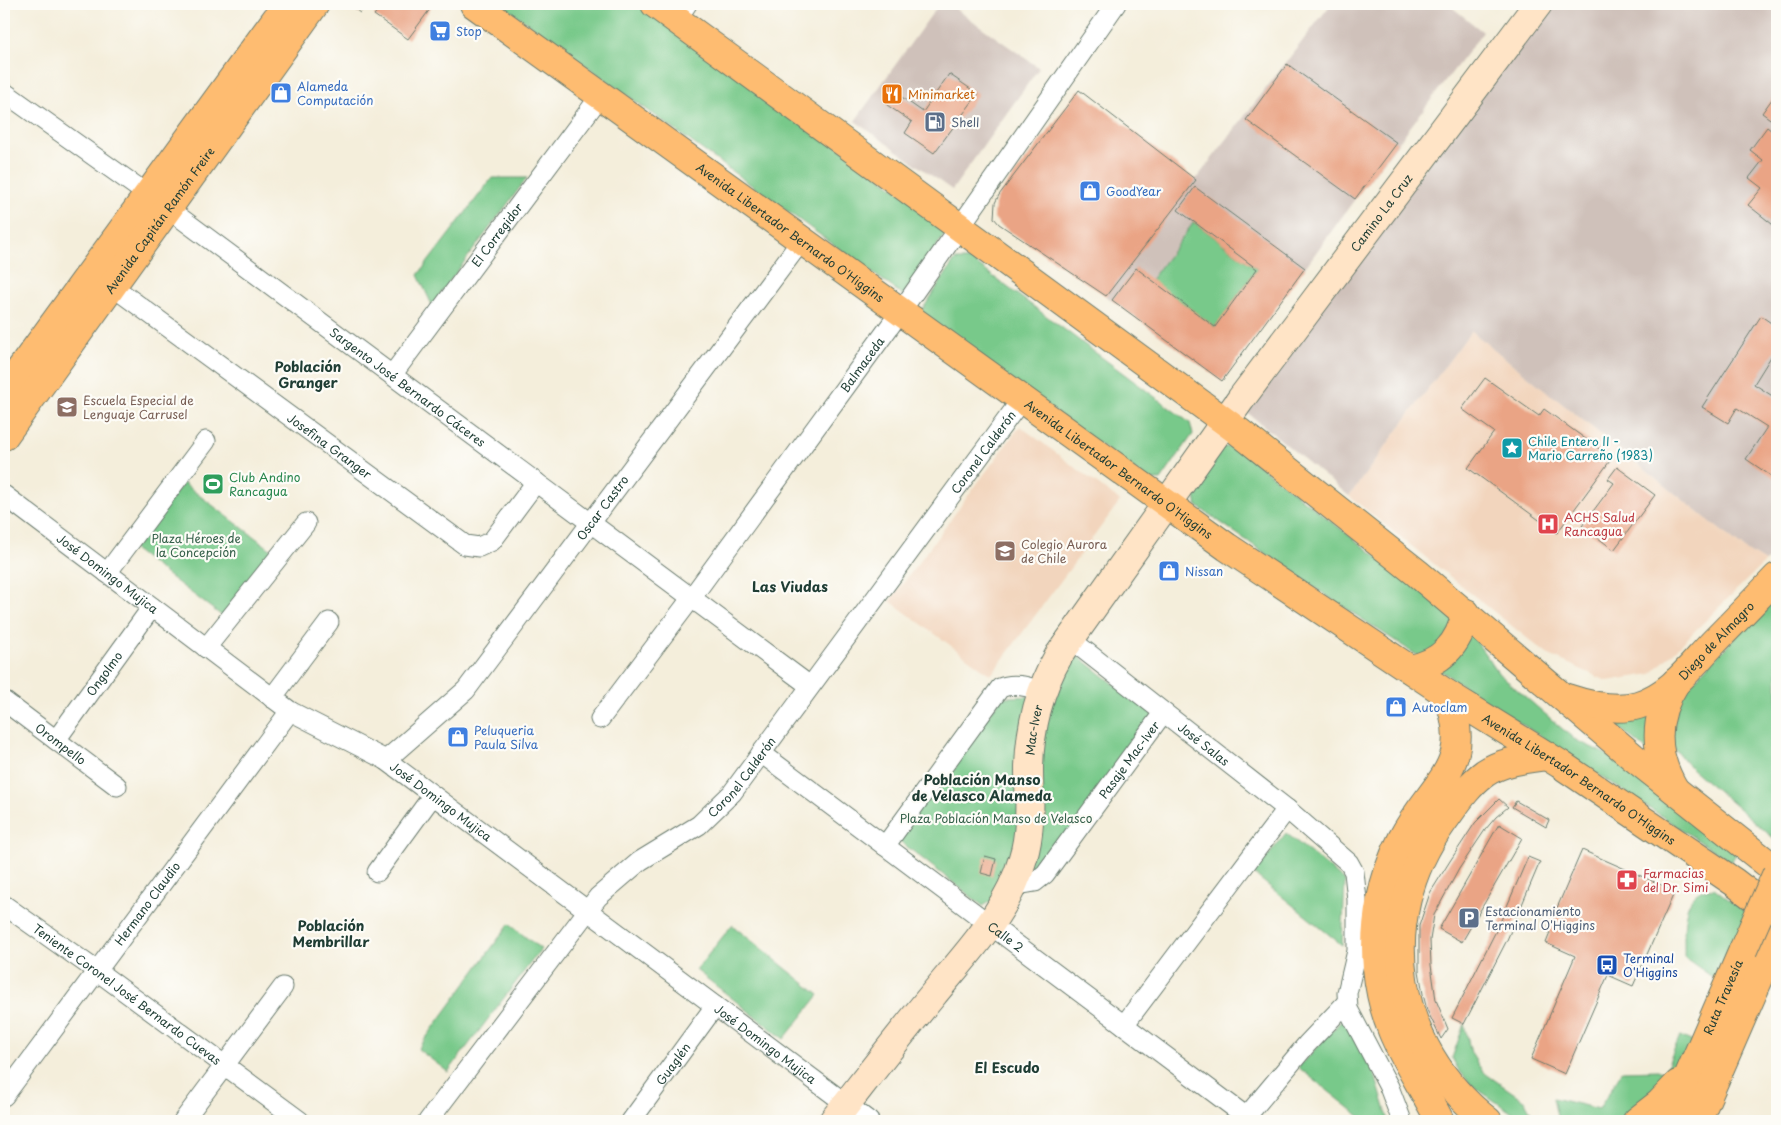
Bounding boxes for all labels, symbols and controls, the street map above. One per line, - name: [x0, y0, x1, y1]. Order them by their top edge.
- supermarket icon: Stop: [428, 19, 452, 43]
- place label: Stop: [456, 22, 482, 40]
- place label: Alameda Computación: [297, 77, 373, 109]
- shop icon: Alameda Computación: [269, 81, 293, 105]
- restaurant icon: Minimarket: [880, 82, 904, 106]
- place label: Minimarket: [908, 85, 975, 103]
- fuel station icon: Shell: [923, 110, 947, 134]
- place label: Shell: [951, 113, 979, 131]
- street label: Avenida Capitán Ramón Freire: [100, 143, 218, 297]
- street label: Avenida Libertador Bernardo O'Higgins: [693, 158, 889, 306]
- street label: Camino La Cruz: [1346, 170, 1417, 255]
- shop icon: GoodYear: [1078, 179, 1102, 203]
- place label: GoodYear: [1106, 182, 1162, 200]
- street label: El Corregidor: [467, 199, 527, 270]
- street label: Sargento José Bernardo Cáceres: [326, 323, 490, 451]
- street label: Balmaceda: [836, 332, 889, 396]
- district label: Población Granger: [275, 356, 342, 393]
- place label: Escuela Especial de Lenguaje Carrusel: [83, 391, 194, 423]
- school or university icon: Escuela Especial de Lenguaje Carrusel: [55, 395, 79, 419]
- street label: Avenida Libertador Bernardo O'Higgins: [1021, 395, 1217, 543]
- street label: Coronel Calderón: [946, 407, 1020, 497]
- street label: Josefina Granger: [284, 409, 376, 483]
- place label: Chile Entero II - Mario Carreño (1983): [1528, 432, 1653, 464]
- place icon: Chile Entero II - Mario Carreño (1983): [1500, 436, 1524, 460]
- place label: Club Andino Rancagua: [229, 468, 301, 500]
- street label: Oscar Castro: [572, 471, 633, 544]
- sports icon: Club Andino Rancagua: [201, 472, 225, 496]
- place label: ACHS Salud Rancagua: [1564, 508, 1635, 540]
- hospital icon: ACHS Salud Rancagua: [1536, 512, 1560, 536]
- street label: José Domingo Mujica: [53, 529, 163, 618]
- park label: Plaza Héroes de la Concepción: [151, 529, 241, 561]
- place label: Colegio Aurora de Chile: [1021, 535, 1108, 567]
- school or university icon: Colegio Aurora de Chile: [993, 539, 1017, 563]
- shop icon: Nissan: [1157, 559, 1181, 583]
- place label: Nissan: [1185, 562, 1223, 580]
- district label: Las Viudas: [752, 576, 828, 597]
- street label: Diego de Almagro: [1674, 597, 1758, 684]
- street label: Ongolmo: [82, 647, 126, 700]
- shop icon: Autoclam: [1384, 695, 1408, 719]
- place label: Autoclam: [1412, 698, 1468, 716]
- street label: Mac-Iver: [1021, 702, 1047, 756]
- street label: Avenida Libertador Bernardo O'Higgins: [1479, 709, 1680, 849]
- street label: Pasaje Mac-Iver: [1094, 717, 1164, 802]
- street label: José Salas: [1174, 718, 1234, 770]
- street label: Orompello: [32, 719, 90, 769]
- place label: Peluqueria Paula Silva: [474, 721, 539, 753]
- shop icon: Peluqueria Paula Silva: [446, 725, 470, 749]
- street label: Coronel Calderón: [703, 733, 780, 821]
- street label: José Domingo Mujica: [386, 757, 496, 846]
- district label: Población Manso de Velasco Alameda: [912, 769, 1053, 806]
- park label: Plaza Población Manso de Velasco: [900, 809, 1093, 827]
- street label: Hermano Claudio: [110, 858, 184, 949]
- place label: Farmacias del Dr. Simi: [1643, 864, 1708, 896]
- pharmacy icon: Farmacias del Dr. Simi: [1615, 868, 1639, 892]
- place label: Estacionamiento Terminal O'Higgins: [1485, 902, 1596, 934]
- parking icon: Estacionamiento Terminal O'Higgins: [1457, 906, 1481, 930]
- district label: Población Membrillar: [293, 915, 370, 952]
- street label: Calle 2: [984, 917, 1028, 956]
- street label: Teniente Coronel José Bernardo Cuevas: [29, 919, 225, 1069]
- place label: Terminal O'Higgins: [1623, 949, 1678, 981]
- bus stop icon: Terminal O'Higgins: [1595, 953, 1619, 977]
- street label: Ruta Travesía: [1698, 956, 1747, 1038]
- street label: José Domingo Mujica: [711, 1000, 821, 1088]
- street label: Guaglén: [651, 1039, 695, 1089]
- district label: El Escudo: [974, 1057, 1040, 1078]

